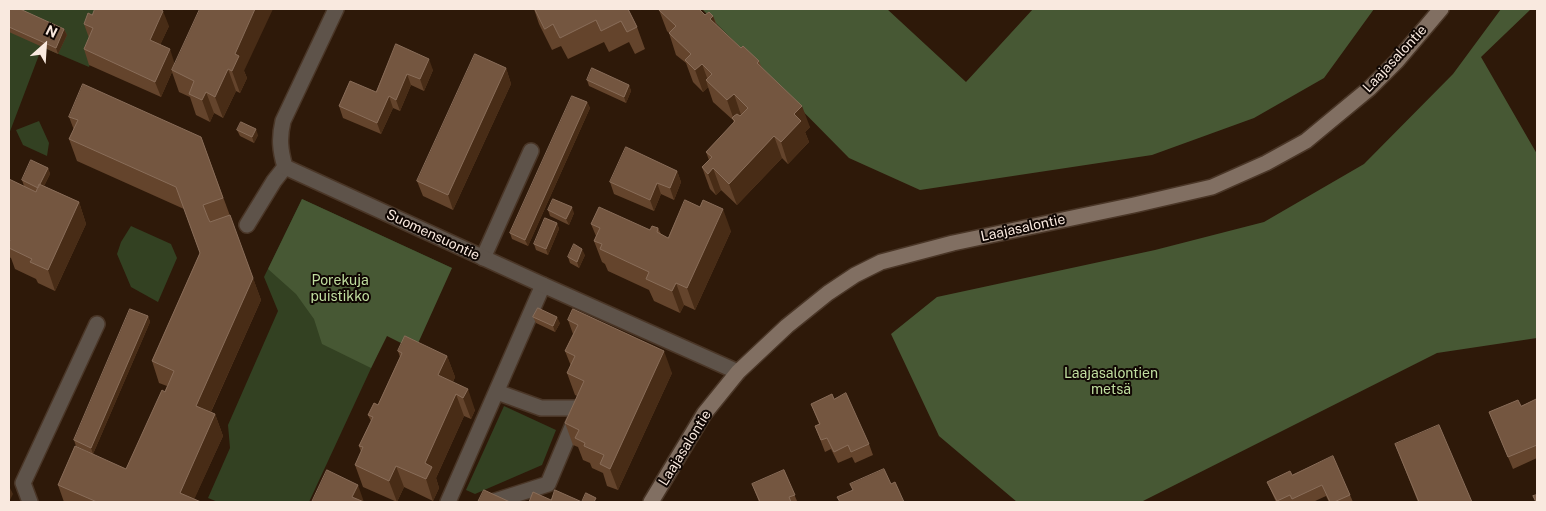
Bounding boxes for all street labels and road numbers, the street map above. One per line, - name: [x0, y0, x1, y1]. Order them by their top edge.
- street label: Laajasalontie: [1360, 22, 1430, 96]
- street label: Suomensuontie: [384, 206, 482, 264]
- street label: Laajasalontie: [979, 211, 1067, 245]
- street label: Laajasalontie: [655, 407, 715, 489]

